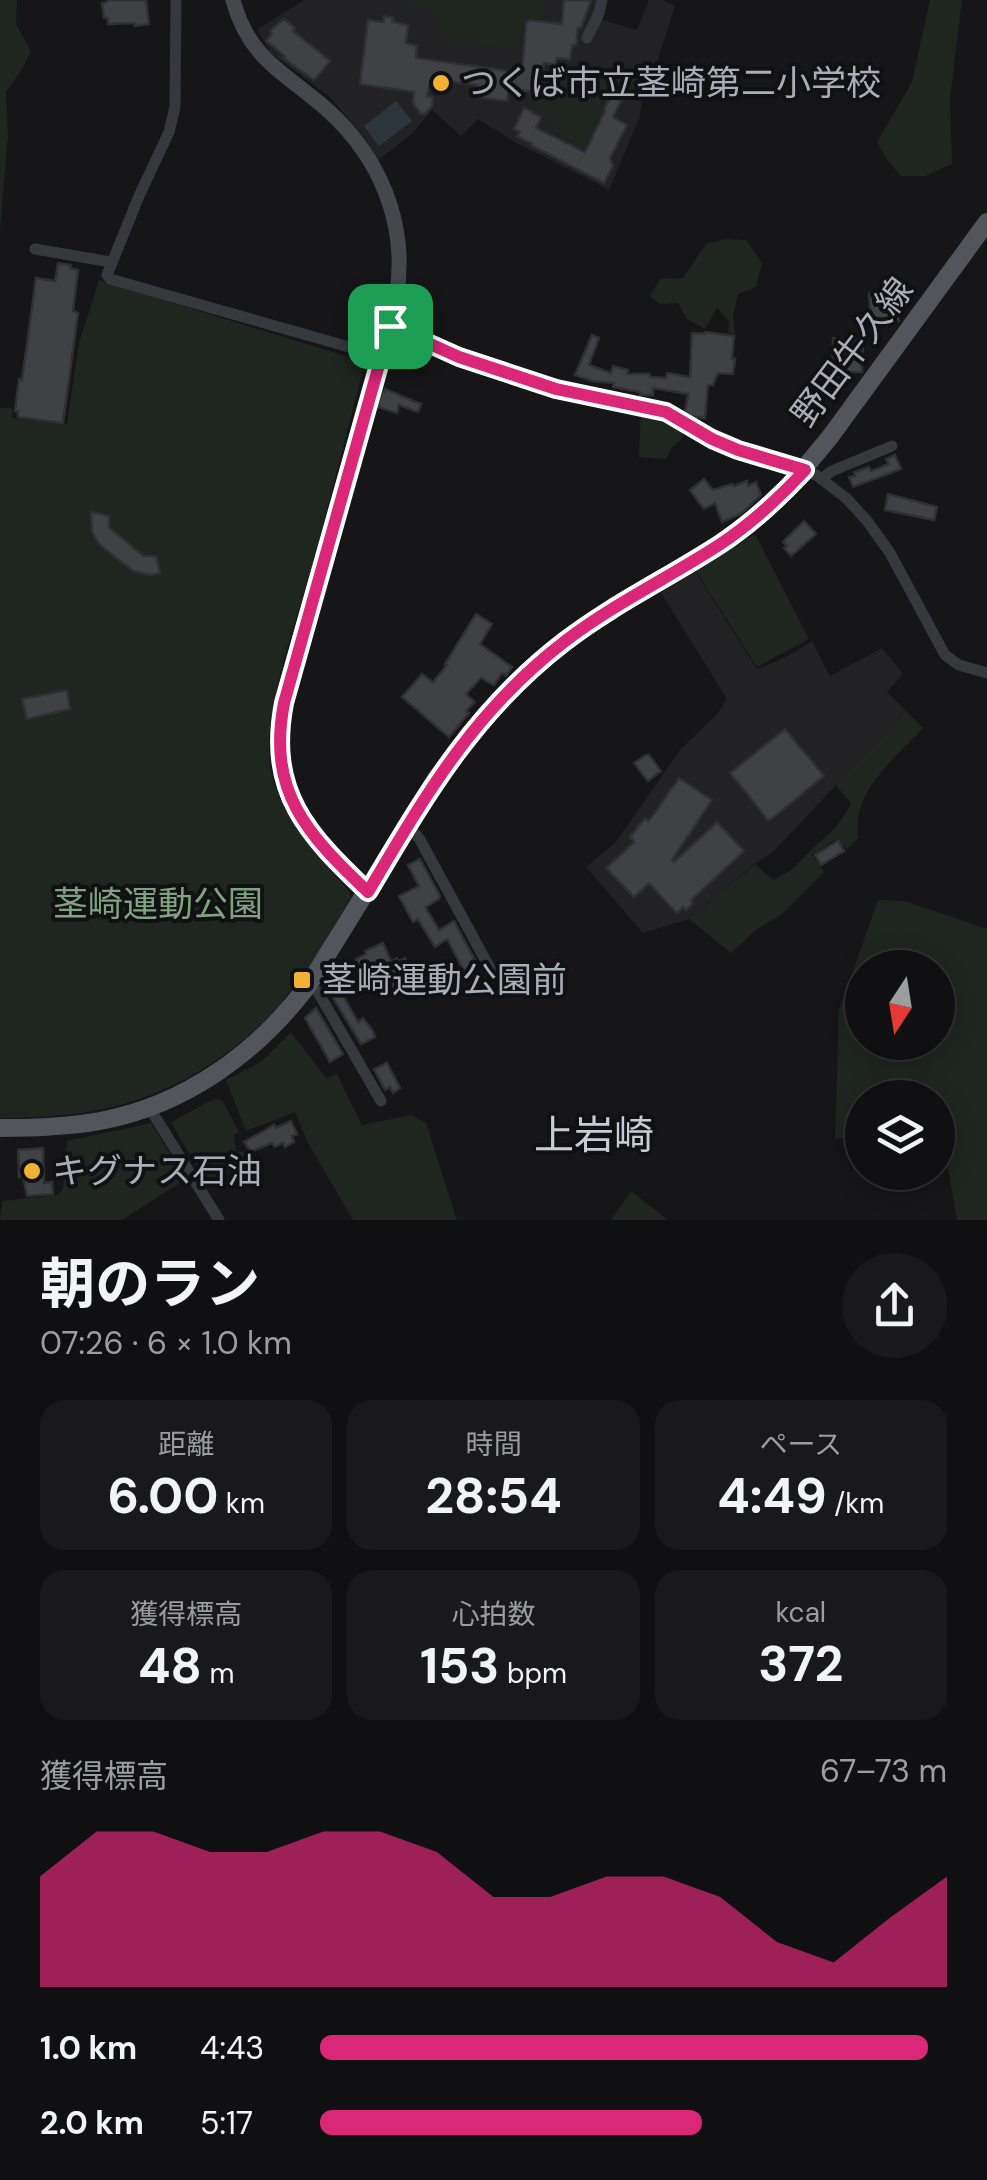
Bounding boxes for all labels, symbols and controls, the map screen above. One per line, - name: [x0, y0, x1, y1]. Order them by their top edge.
- place label: つくば市立茎崎第二小学校: [461, 60, 881, 106]
- marker: つくば市立茎崎第二小学校: [430, 72, 452, 94]
- street label: 野田牛久線: [781, 268, 923, 436]
- pin: [348, 284, 433, 369]
- icon: arrive: [363, 299, 418, 354]
- park label: 茎崎運動公園: [53, 881, 263, 927]
- north arrow: [845, 950, 955, 1060]
- map controls: [845, 950, 955, 1190]
- place label: 茎崎運動公園前: [322, 957, 567, 1003]
- marker: 茎崎運動公園前: [291, 969, 313, 991]
- button: layers: [845, 1080, 955, 1190]
- district label: 上岩崎: [534, 1109, 654, 1161]
- place label: キグナス石油: [52, 1148, 262, 1194]
- marker: キグナス石油: [21, 1160, 43, 1182]
- text: 朝のラン: [40, 1248, 260, 1320]
- button: share: [842, 1253, 947, 1358]
- text: 07:26 · 6 × 1.0 km: [40, 1322, 292, 1364]
- text: 距離: [158, 1426, 214, 1463]
- text: 時間: [465, 1426, 522, 1463]
- text: ペース: [760, 1426, 842, 1463]
- text: 6.00: [107, 1463, 218, 1529]
- text: 28:54: [425, 1463, 562, 1529]
- text: 4:49: [717, 1463, 827, 1529]
- text: km: [218, 1485, 265, 1522]
- text: /km: [827, 1485, 884, 1522]
- text: kcal: [776, 1594, 826, 1631]
- text: 獲得標高: [130, 1596, 242, 1633]
- text: 心拍数: [451, 1596, 536, 1633]
- text: 372: [758, 1631, 843, 1697]
- text: 48: [138, 1633, 202, 1699]
- text: 153: [420, 1633, 499, 1699]
- text: m: [202, 1655, 234, 1692]
- text: bpm: [499, 1655, 567, 1692]
- text: 67–73 m: [820, 1750, 947, 1792]
- text: 獲得標高: [40, 1755, 168, 1797]
- text: 1.0 km: [40, 2027, 137, 2069]
- text: 4:43: [200, 2027, 264, 2069]
- text: 2.0 km: [40, 2102, 144, 2144]
- text: 5:17: [200, 2102, 253, 2144]

